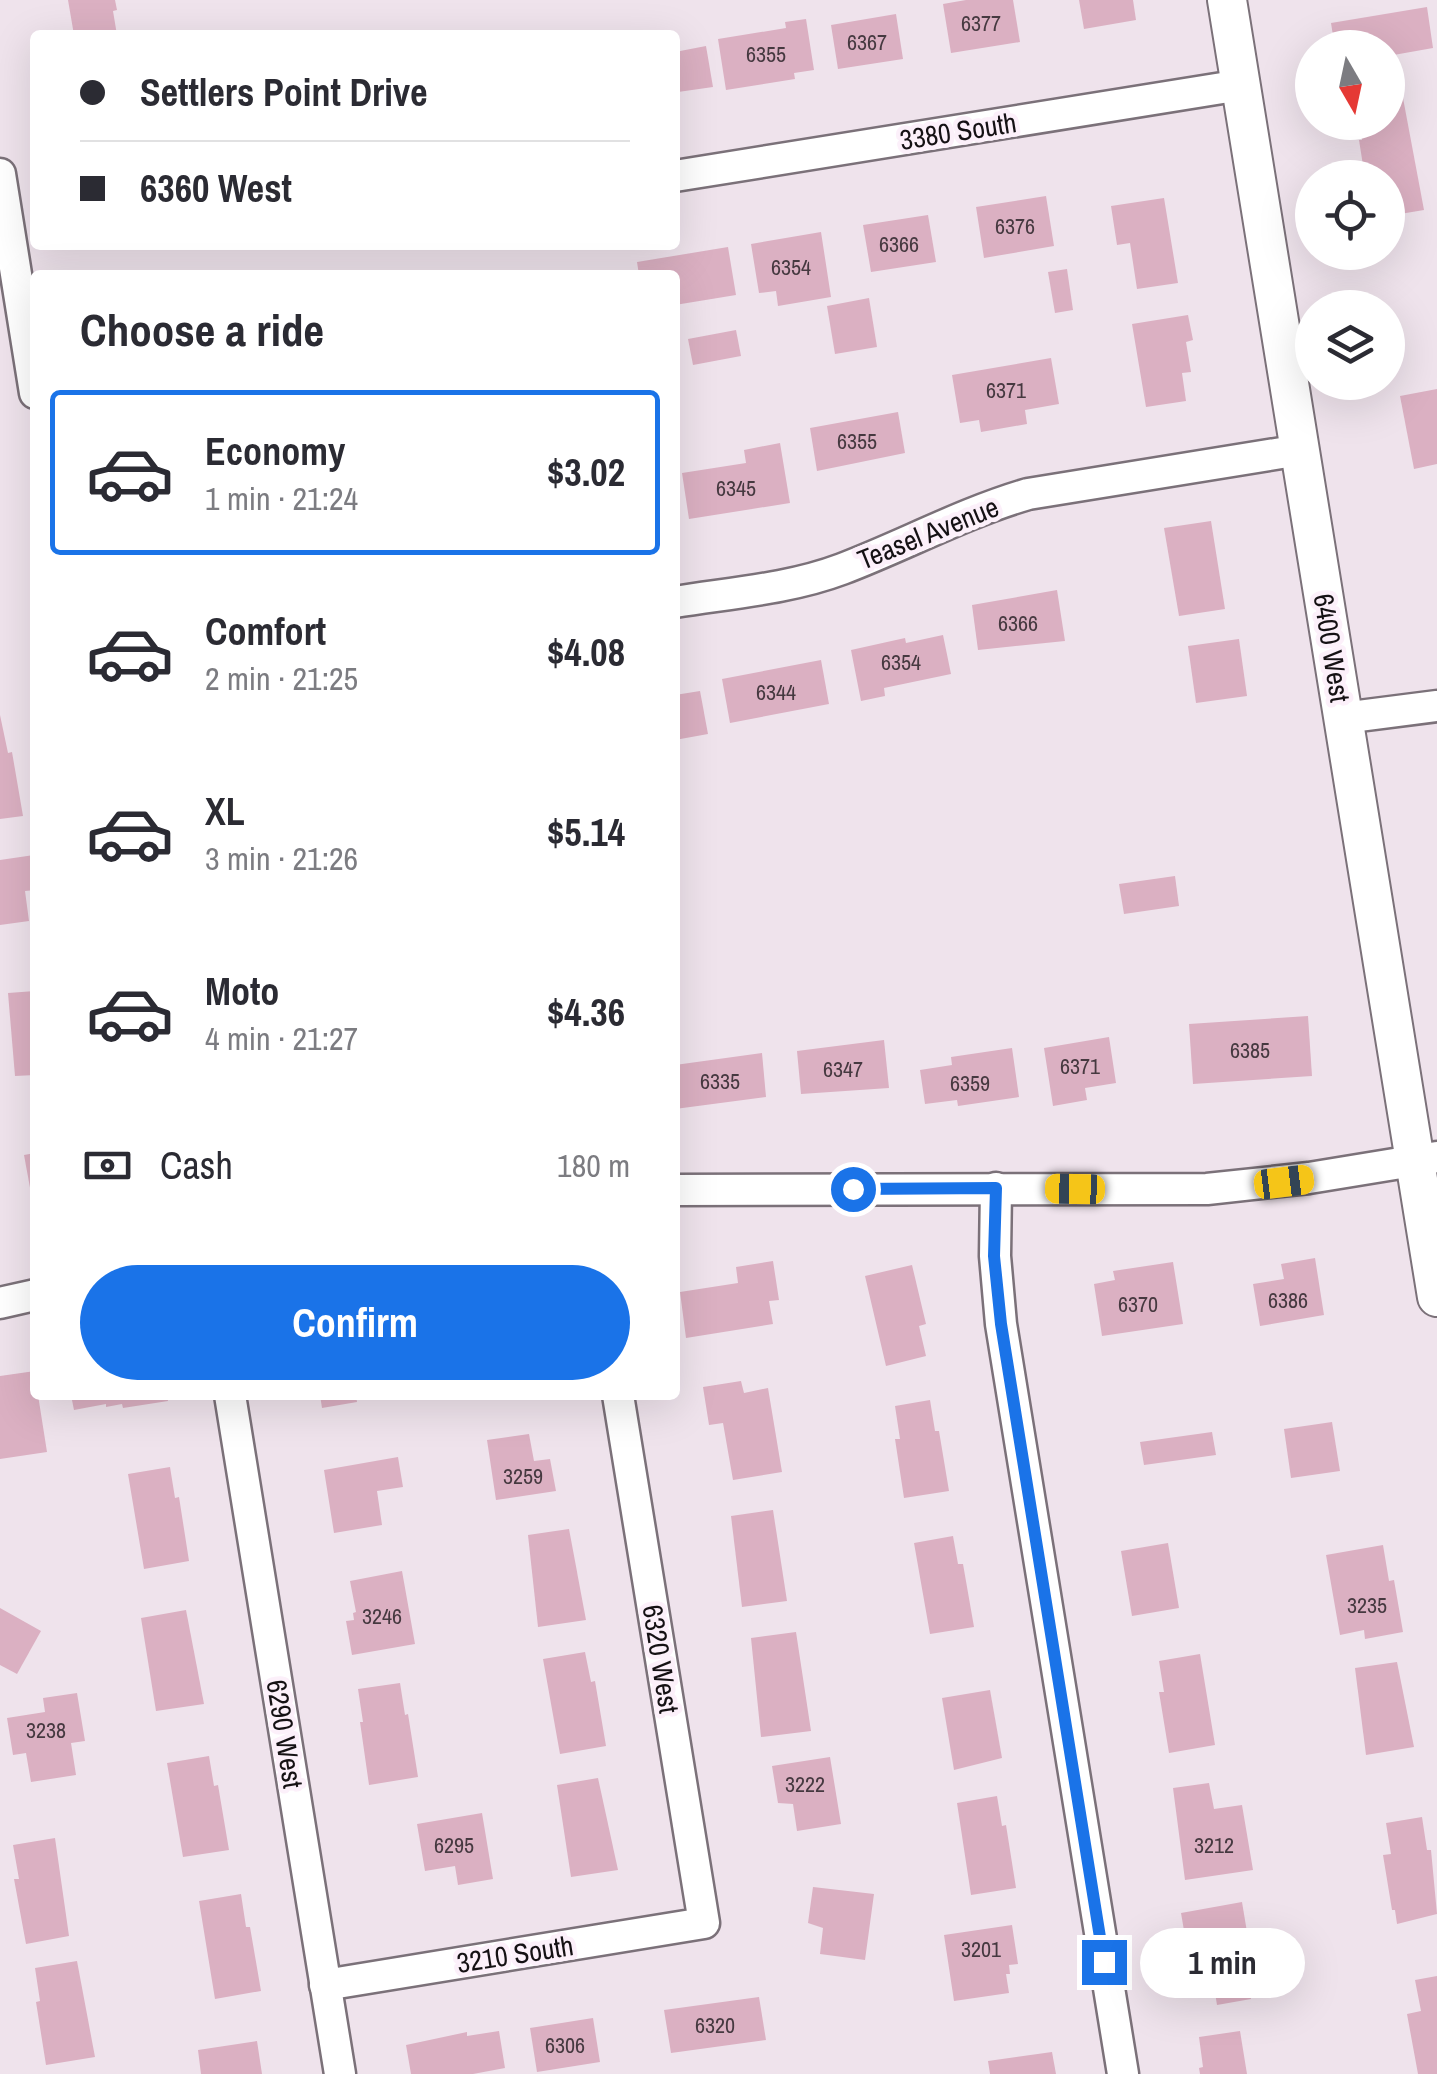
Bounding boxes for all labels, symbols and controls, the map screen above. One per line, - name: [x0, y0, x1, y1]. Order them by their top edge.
- house number: 6377: [961, 8, 1001, 38]
- house number: 6367: [847, 27, 887, 57]
- north arrow: [1295, 30, 1405, 140]
- map controls: [1295, 30, 1405, 400]
- house number: 6355: [746, 39, 786, 69]
- text: Settlers Point Drive: [140, 67, 427, 118]
- street label: 3380 South: [897, 103, 1019, 159]
- button: locate: [1295, 160, 1405, 270]
- text: 6360 West: [140, 163, 292, 214]
- house number: 6376: [995, 211, 1035, 241]
- house number: 6366: [879, 229, 919, 259]
- house number: 6354: [771, 252, 811, 282]
- button: layers: [1295, 290, 1405, 400]
- text: Choose a ride: [80, 299, 324, 360]
- house number: 6371: [986, 375, 1026, 405]
- text: Economy: [205, 426, 345, 477]
- house number: 6355: [837, 426, 877, 456]
- icon: car: [85, 428, 175, 518]
- text: $3.02: [547, 447, 625, 498]
- house number: 6345: [716, 473, 756, 503]
- text: 1 min · 21:24: [205, 477, 358, 520]
- street label: Teasel Avenue: [852, 487, 1004, 579]
- street label: 6400 West: [1305, 591, 1359, 705]
- text: Comfort: [205, 606, 326, 657]
- icon: car: [85, 608, 175, 698]
- house number: 6366: [998, 608, 1038, 638]
- text: $4.08: [547, 627, 625, 678]
- house number: 6354: [881, 647, 921, 677]
- text: 2 min · 21:25: [205, 657, 358, 700]
- house number: 6344: [756, 677, 796, 707]
- text: XL: [205, 786, 245, 837]
- icon: car: [85, 788, 175, 878]
- text: $5.14: [547, 807, 625, 858]
- text: 3 min · 21:26: [205, 837, 358, 880]
- text: Moto: [205, 966, 279, 1017]
- icon: car: [85, 968, 175, 1058]
- text: $4.36: [547, 987, 625, 1038]
- text: 4 min · 21:27: [205, 1017, 358, 1060]
- house number: 6385: [1230, 1035, 1270, 1065]
- house number: 6371: [1060, 1051, 1100, 1081]
- house number: 6347: [823, 1054, 863, 1084]
- house number: 6335: [700, 1066, 740, 1096]
- house number: 6359: [950, 1068, 990, 1098]
- icon: cash: [80, 1138, 135, 1193]
- text: Cash: [160, 1140, 233, 1191]
- text: 180 m: [557, 1144, 630, 1187]
- car: [1252, 1163, 1316, 1201]
- route start: [831, 1167, 876, 1212]
- car: [1045, 1173, 1105, 1205]
- button: Confirm: [80, 1265, 630, 1380]
- house number: 6386: [1268, 1285, 1308, 1315]
- house number: 6370: [1118, 1289, 1158, 1319]
- house number: 3259: [503, 1461, 543, 1491]
- house number: 3235: [1347, 1590, 1387, 1620]
- house number: 3246: [362, 1601, 402, 1631]
- street label: 6320 West: [634, 1602, 688, 1716]
- street label: 6290 West: [258, 1677, 312, 1791]
- house number: 3238: [26, 1715, 66, 1745]
- house number: 3222: [785, 1769, 825, 1799]
- house number: 6295: [434, 1830, 474, 1860]
- house number: 3212: [1194, 1830, 1234, 1860]
- street label: 3210 South: [454, 1926, 576, 1982]
- callout: 1 min: [1139, 1927, 1304, 1997]
- house number: 3201: [961, 1934, 1001, 1964]
- route end: [1082, 1940, 1127, 1985]
- text: 1 min: [1188, 1941, 1257, 1984]
- house number: 6320: [695, 2010, 735, 2040]
- house number: 6306: [545, 2030, 585, 2060]

